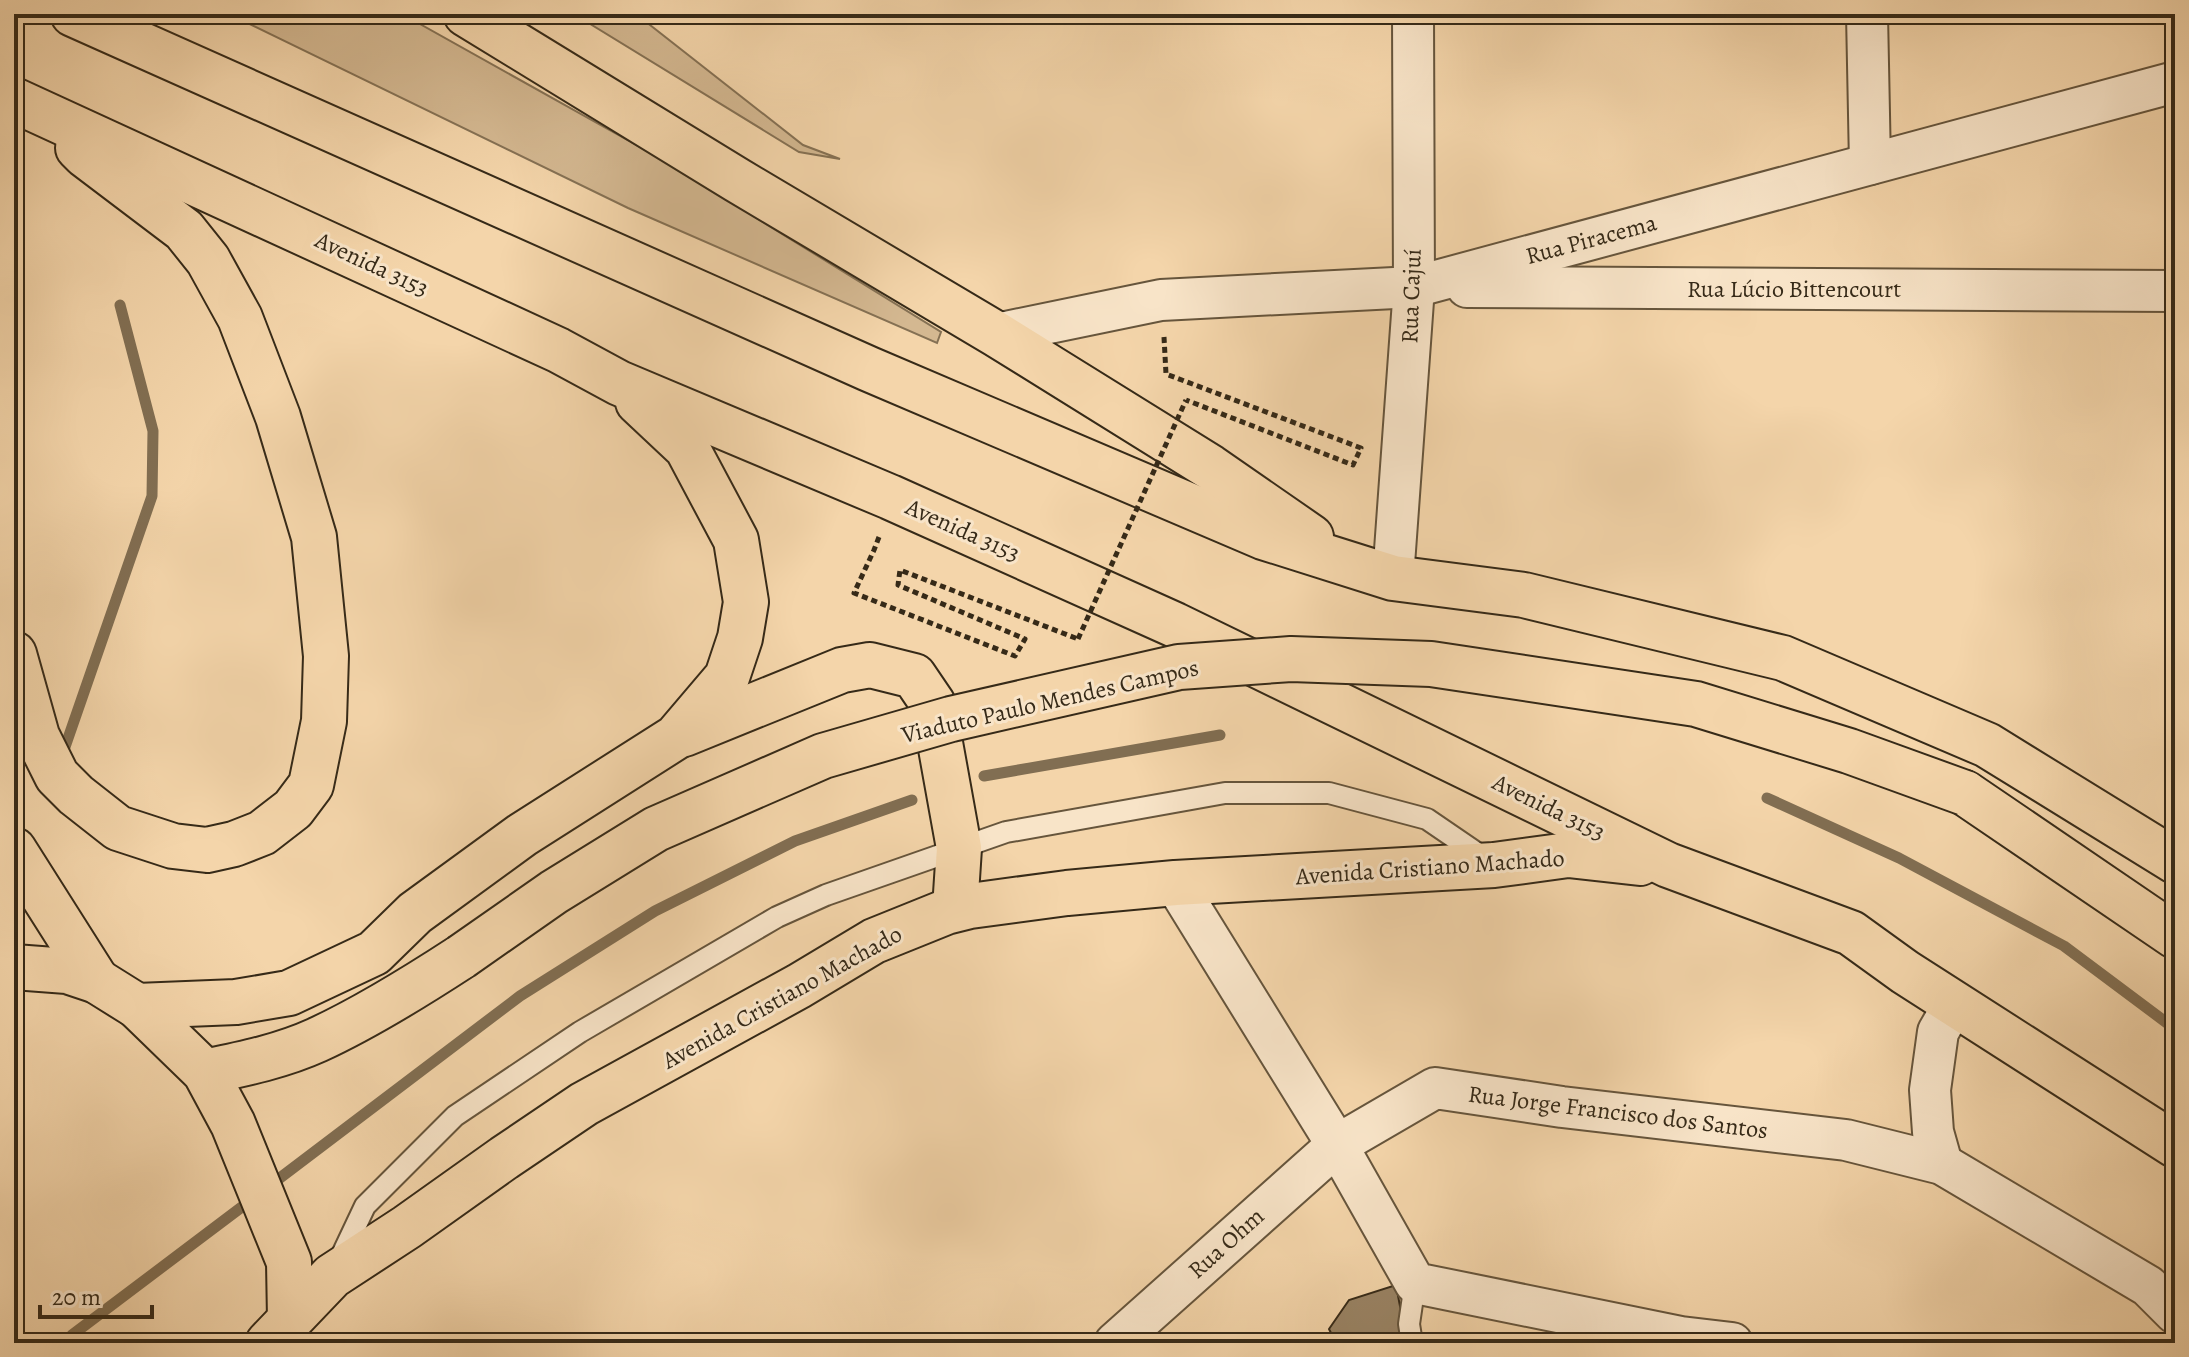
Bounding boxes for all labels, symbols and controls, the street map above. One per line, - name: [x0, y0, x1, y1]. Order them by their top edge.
- street label: Rua Piracema: [1522, 206, 1661, 272]
- street label: Avenida 3153: [309, 223, 434, 304]
- street label: Rua Cajuí: [1393, 248, 1429, 344]
- street label: Rua Lúcio Bittencourt: [1687, 273, 1901, 305]
- street label: Avenida 3153: [900, 490, 1025, 569]
- street label: Viaduto Paulo Mendes Campos: [897, 651, 1202, 751]
- street label: Avenida 3153: [1486, 765, 1611, 848]
- street label: Avenida Cristiano Machado: [1293, 842, 1566, 892]
- street label: Avenida Cristiano Machado: [656, 918, 908, 1077]
- street label: Rua Jorge Francisco dos Santos: [1466, 1078, 1770, 1146]
- street label: Rua Ohm: [1181, 1200, 1271, 1286]
- scale bar: [40, 1269, 152, 1319]
- text: 20 m: [52, 1281, 101, 1313]

